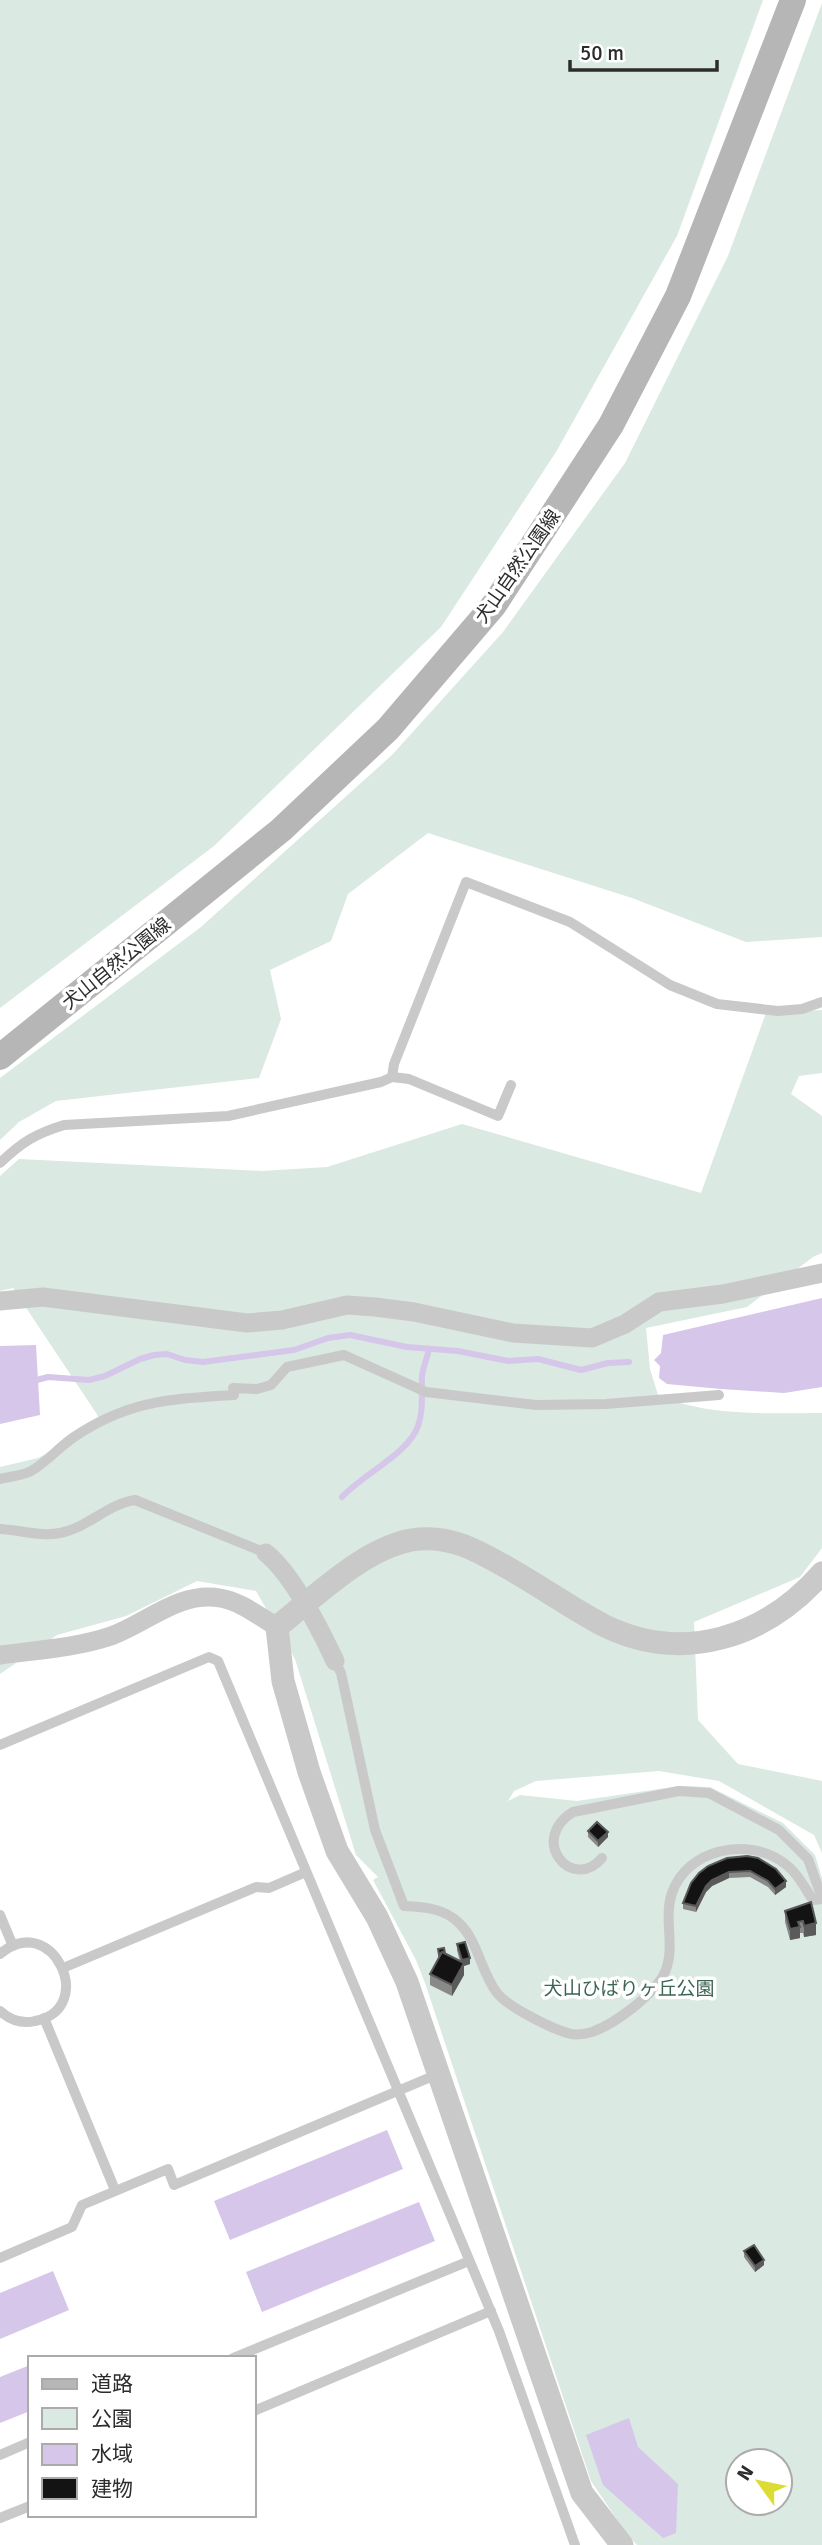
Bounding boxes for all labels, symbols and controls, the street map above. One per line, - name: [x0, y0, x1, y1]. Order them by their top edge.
- scale bar: [570, 28, 717, 72]
- text: 50 m: [580, 40, 624, 66]
- street label: 犬山自然公園線: [470, 505, 566, 628]
- street label: 犬山自然公園線: [57, 913, 176, 1015]
- park label: 犬山ひばりヶ丘公園: [543, 1977, 715, 2001]
- legend: [28, 2356, 256, 2517]
- text: 道路: [91, 2371, 133, 2397]
- text: 公園: [91, 2406, 133, 2432]
- text: 水域: [91, 2441, 133, 2467]
- north arrow: [724, 2447, 794, 2517]
- text: N: [732, 2461, 759, 2485]
- text: 建物: [91, 2476, 133, 2502]

